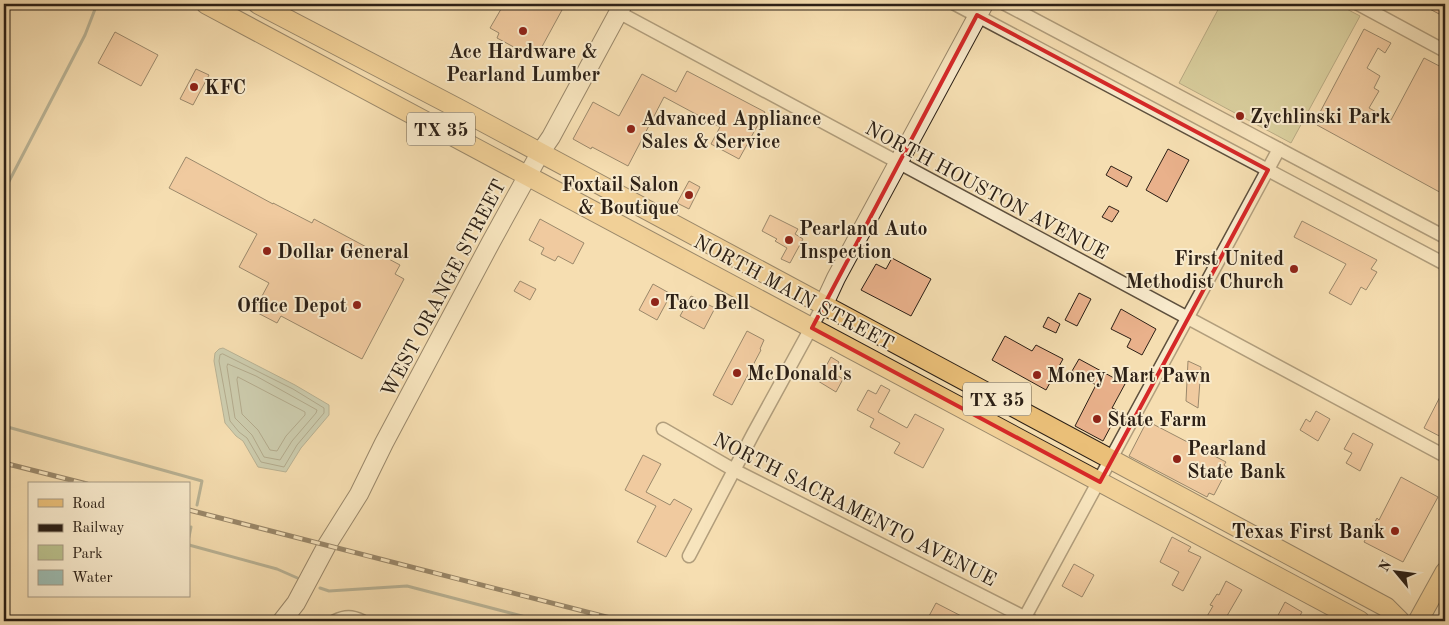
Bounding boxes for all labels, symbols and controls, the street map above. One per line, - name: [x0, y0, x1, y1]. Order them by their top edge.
- marker: Ace Hardware & Pearland Lumber: [517, 25, 529, 37]
- place label: Ace Hardware & Pearland Lumber: [446, 43, 600, 86]
- place label: KFC: [204, 79, 246, 99]
- marker: KFC: [188, 81, 200, 93]
- place label: Zychlinski Park: [1250, 108, 1391, 128]
- place label: Advanced Appliance Sales & Service: [641, 110, 821, 153]
- marker: Zychlinski Park: [1234, 110, 1246, 122]
- road number: TX 35: [407, 112, 475, 146]
- street label: NORTH HOUSTON AVENUE: [861, 119, 1111, 264]
- marker: Advanced Appliance Sales & Service: [625, 123, 637, 135]
- place label: Foxtail Salon & Boutique: [562, 176, 679, 219]
- street label: WEST ORANGE STREET: [379, 177, 511, 401]
- marker: Foxtail Salon & Boutique: [683, 189, 695, 201]
- place label: Pearland Auto Inspection: [799, 220, 928, 263]
- street label: NORTH MAIN STREET: [690, 233, 896, 355]
- marker: Pearland Auto Inspection: [783, 234, 795, 246]
- place label: Dollar General: [277, 243, 409, 263]
- marker: Dollar General: [261, 245, 273, 257]
- place label: First United Methodist Church: [1125, 250, 1284, 293]
- marker: First United Methodist Church: [1288, 263, 1300, 275]
- place label: Taco Bell: [665, 294, 749, 314]
- marker: Taco Bell: [649, 296, 661, 308]
- place label: Office Depot: [237, 297, 347, 317]
- marker: Office Depot: [351, 299, 363, 311]
- place label: McDonald's: [747, 365, 852, 385]
- marker: McDonald's: [731, 367, 743, 379]
- place label: Money Mart Pawn: [1047, 367, 1211, 387]
- marker: Money Mart Pawn: [1031, 369, 1043, 381]
- road number: TX 35: [963, 382, 1031, 416]
- place label: State Farm: [1107, 411, 1207, 431]
- marker: State Farm: [1091, 413, 1103, 425]
- street label: NORTH SACRAMENTO AVENUE: [709, 430, 999, 591]
- place label: Pearland State Bank: [1187, 440, 1286, 483]
- marker: Pearland State Bank: [1171, 453, 1183, 465]
- legend: [28, 482, 190, 598]
- text: Road: [72, 497, 106, 512]
- text: Railway: [72, 521, 125, 536]
- place label: Texas First Bank: [1232, 523, 1385, 543]
- marker: Texas First Bank: [1389, 525, 1401, 537]
- text: Park: [72, 547, 103, 562]
- north arrow: [1372, 548, 1422, 598]
- text: N: [1377, 558, 1394, 574]
- text: Water: [72, 571, 113, 586]

